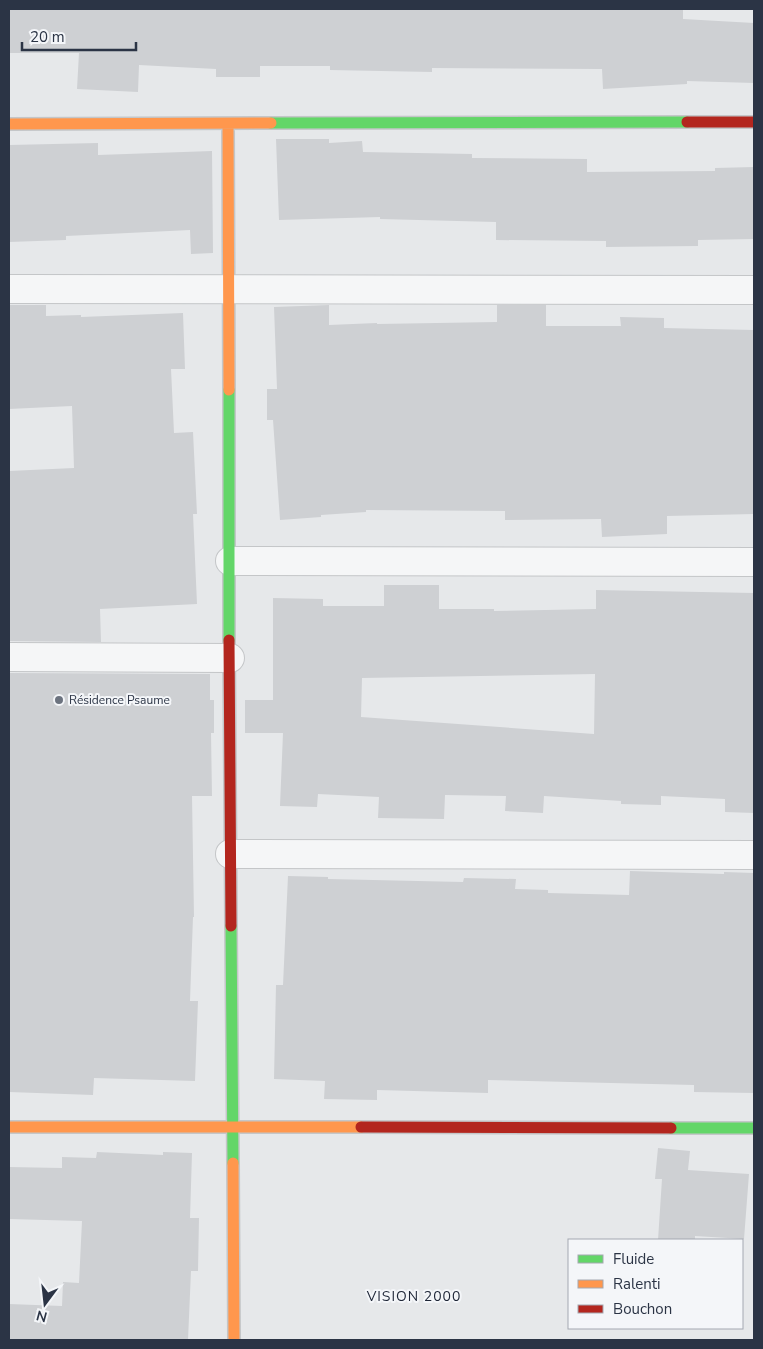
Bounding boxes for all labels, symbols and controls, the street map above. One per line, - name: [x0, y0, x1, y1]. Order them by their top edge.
- scale bar: [22, 20, 136, 52]
- text: 20 m: [30, 27, 65, 47]
- place label: Résidence Psaume: [69, 692, 170, 708]
- marker: Résidence Psaume: [53, 694, 65, 706]
- legend: [568, 1239, 743, 1329]
- text: Fluide: [613, 1249, 654, 1269]
- text: Ralenti: [613, 1274, 661, 1294]
- north arrow: [20, 1279, 70, 1329]
- district label: VISION 2000: [366, 1287, 461, 1306]
- text: Bouchon: [613, 1299, 672, 1319]
- text: N: [34, 1306, 49, 1327]

